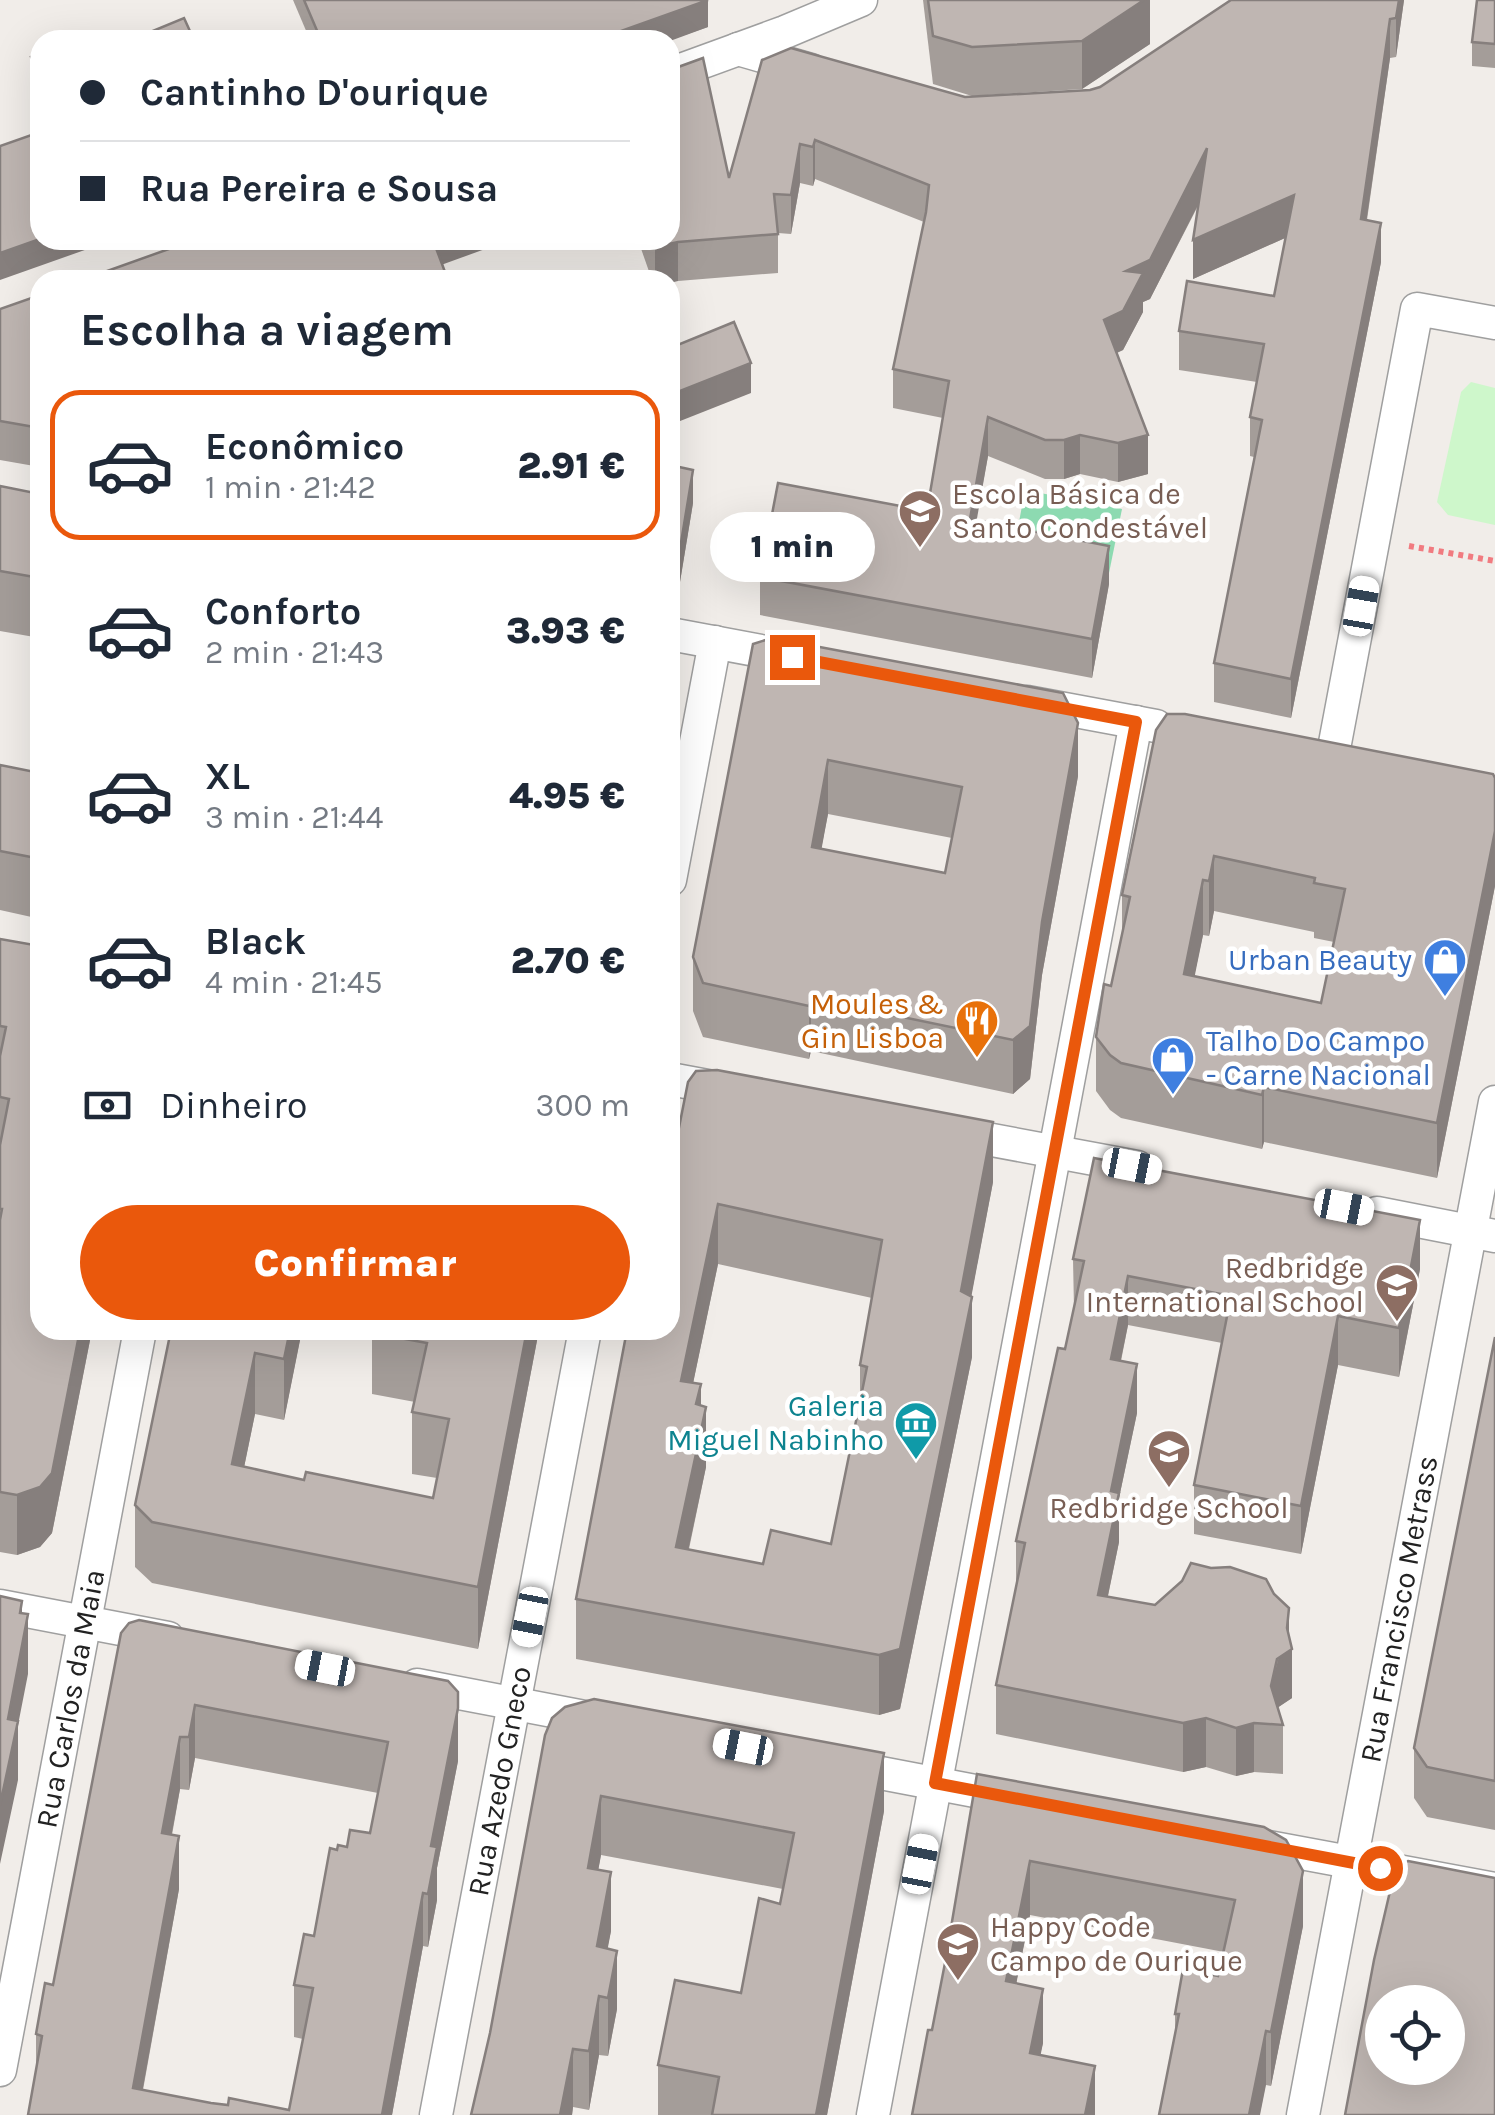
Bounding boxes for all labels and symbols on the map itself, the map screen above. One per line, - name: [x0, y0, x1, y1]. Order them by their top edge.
- place label: Escola Básica de Santo Condestável: [952, 476, 1208, 546]
- school or university icon: Escola Básica de Santo Condestável: [897, 488, 943, 549]
- callout: 1 min: [710, 512, 874, 582]
- car: [1341, 574, 1381, 638]
- route end: [770, 635, 815, 680]
- shop icon: Urban Beauty: [1422, 937, 1468, 998]
- place label: Urban Beauty: [1228, 942, 1412, 978]
- place label: Moules & Gin Lisboa: [801, 986, 944, 1056]
- restaurant icon: Moules & Gin Lisboa: [954, 998, 1000, 1059]
- place label: Talho Do Campo - Carne Nacional: [1206, 1023, 1431, 1093]
- shop icon: Talho Do Campo - Carne Nacional: [1150, 1035, 1196, 1096]
- car: [1100, 1146, 1164, 1186]
- car: [1312, 1187, 1376, 1227]
- place label: Redbridge International School: [1086, 1250, 1364, 1320]
- school or university icon: Redbridge International School: [1374, 1262, 1420, 1323]
- place label: Galeria Miguel Nabinho: [667, 1388, 884, 1458]
- museum icon: Galeria Miguel Nabinho: [893, 1400, 939, 1461]
- school or university icon: Redbridge School: [1146, 1428, 1192, 1489]
- street label: Rua Francisco Metrass: [1352, 1453, 1446, 1765]
- place label: Redbridge School: [1049, 1490, 1289, 1526]
- street label: Rua Carlos da Maia: [28, 1566, 112, 1831]
- car: [510, 1585, 550, 1649]
- car: [293, 1648, 357, 1688]
- street label: Rua Azedo Gneco: [460, 1663, 539, 1899]
- car: [711, 1727, 775, 1767]
- car: [900, 1832, 940, 1896]
- route start: [1358, 1846, 1403, 1891]
- place label: Happy Code Campo de Ourique: [990, 1909, 1243, 1979]
- school or university icon: Happy Code Campo de Ourique: [935, 1921, 981, 1982]

